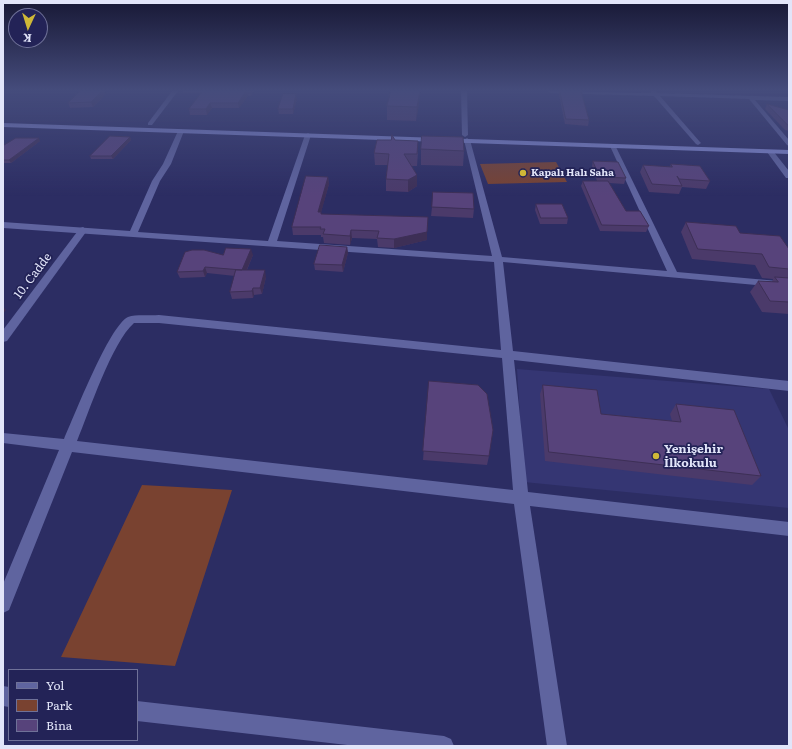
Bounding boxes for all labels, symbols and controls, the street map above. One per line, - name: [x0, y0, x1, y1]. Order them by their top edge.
- north arrow: [8, 8, 48, 48]
- text: K: [22, 31, 32, 47]
- place label: Kapalı Halı Saha: [531, 167, 614, 179]
- marker: Kapalı Halı Saha: [518, 168, 528, 178]
- street label: 10. Cadde: [11, 250, 55, 302]
- place label: Yenişehir İlkokulu: [664, 442, 723, 470]
- marker: Yenişehir İlkokulu: [651, 451, 661, 461]
- legend: [8, 669, 138, 741]
- text: Yol: [46, 676, 64, 694]
- text: Park: [46, 696, 72, 714]
- text: Bina: [46, 716, 72, 734]

